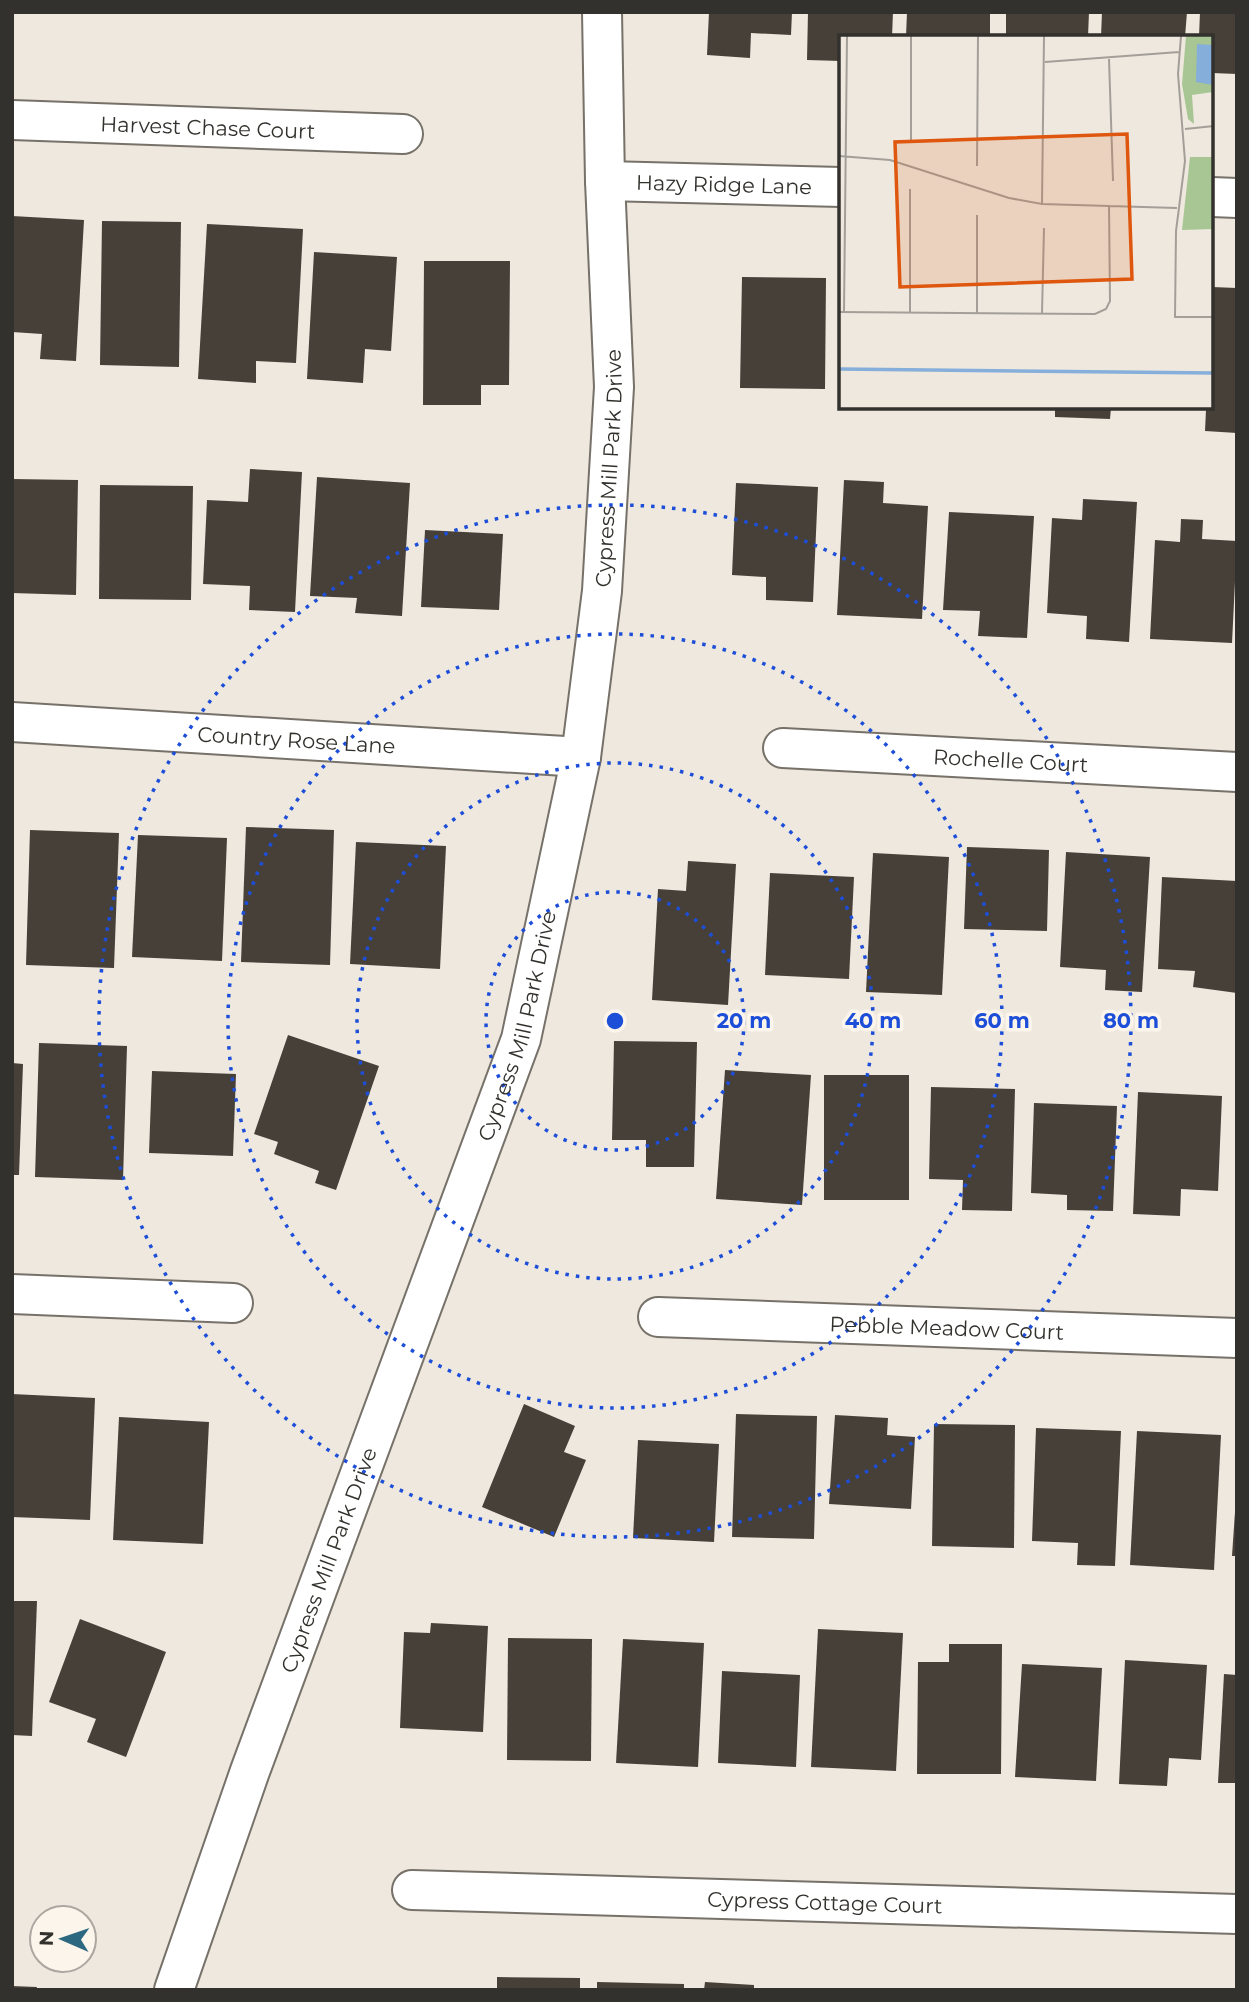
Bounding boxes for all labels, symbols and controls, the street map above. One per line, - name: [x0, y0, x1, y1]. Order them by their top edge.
- inset map: [839, 35, 1214, 410]
- street label: Harvest Chase Court: [100, 111, 316, 143]
- street label: Hazy Ridge Lane: [636, 169, 812, 199]
- street label: Cypress Mill Park Drive: [590, 349, 626, 588]
- street label: Country Rose Lane: [197, 721, 396, 758]
- street label: Rochelle Court: [932, 743, 1089, 777]
- street label: Cypress Mill Park Drive: [472, 908, 560, 1144]
- text: 20 m: [717, 1008, 771, 1033]
- text: 40 m: [845, 1008, 901, 1033]
- text: 60 m: [974, 1008, 1030, 1033]
- text: 80 m: [1103, 1008, 1159, 1033]
- centre of rings: [603, 1009, 627, 1033]
- street label: Pebble Meadow Court: [829, 1311, 1065, 1344]
- street label: Cypress Mill Park Drive: [275, 1444, 381, 1676]
- street label: Cypress Cottage Court: [707, 1886, 943, 1918]
- north arrow: [28, 1904, 98, 1974]
- text: N: [35, 1930, 58, 1947]

